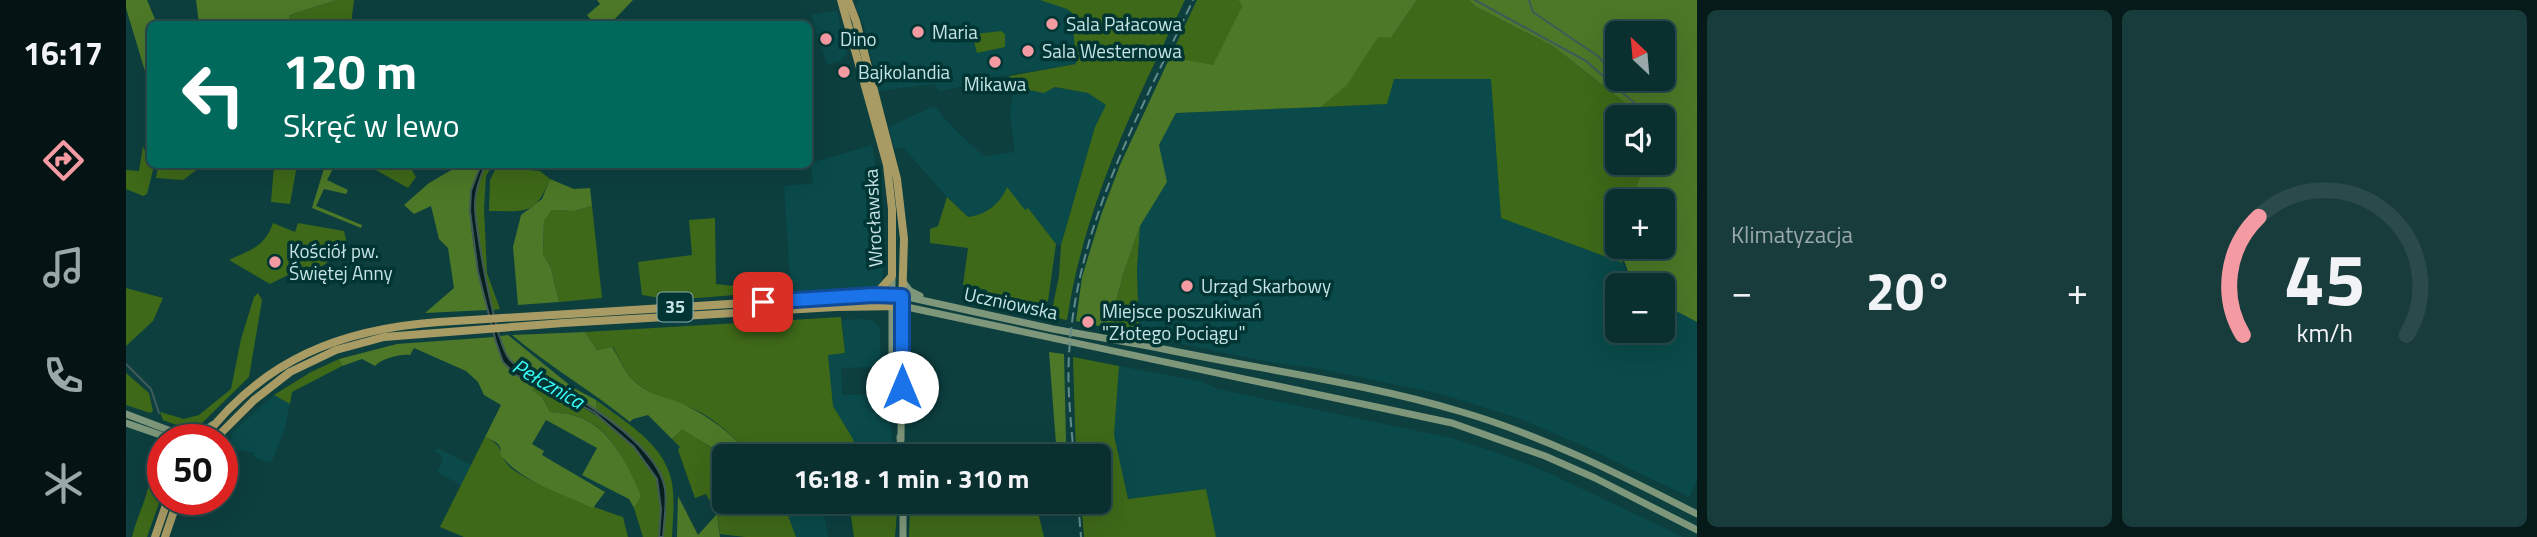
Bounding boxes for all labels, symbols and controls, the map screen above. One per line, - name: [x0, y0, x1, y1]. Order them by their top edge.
- place label: Sala Pałacowa: [1066, 9, 1182, 38]
- marker: Sala Pałacowa: [1044, 16, 1060, 32]
- place label: Maria: [932, 17, 978, 46]
- north arrow: [1605, 21, 1675, 91]
- map controls: [1605, 21, 1675, 343]
- place label: Dino: [840, 24, 877, 53]
- marker: Maria: [910, 24, 926, 40]
- text: 16:17: [23, 29, 103, 77]
- marker: Dino: [818, 31, 834, 47]
- text: 120 m: [283, 33, 417, 108]
- place label: Sala Westernowa: [1042, 36, 1182, 65]
- marker: Sala Westernowa: [1020, 43, 1036, 59]
- icon: left: [168, 49, 259, 140]
- marker: Mikawa: [987, 54, 1003, 70]
- place label: Bajkolandia: [858, 57, 951, 86]
- marker: Bajkolandia: [836, 64, 852, 80]
- place label: Mikawa: [964, 69, 1027, 98]
- text: Skręć w lewo: [283, 101, 460, 149]
- button: sound: [1605, 105, 1675, 175]
- icon: directions: [39, 136, 88, 185]
- street label: Wrocławska: [855, 168, 890, 268]
- button: +: [1605, 189, 1675, 259]
- text: Klimatyzacja: [1731, 217, 1853, 252]
- text: 45: [2284, 223, 2365, 333]
- place label: Kościół pw. Świętej Anny: [289, 236, 393, 287]
- icon: music: [39, 243, 88, 292]
- text: 20°: [1866, 251, 1953, 330]
- marker: Kościół pw. Świętej Anny: [267, 254, 283, 270]
- text: −: [1731, 262, 1752, 320]
- text: +: [2067, 262, 2088, 320]
- place label: Urząd Skarbowy: [1201, 271, 1331, 300]
- pin: [733, 272, 793, 332]
- button: −: [1605, 273, 1675, 343]
- street label: Uczniowska: [962, 278, 1061, 327]
- marker: Urząd Skarbowy: [1179, 278, 1195, 294]
- icon: arrive: [744, 283, 782, 321]
- road number: 35: [658, 292, 692, 321]
- place label: Miejsce poszukiwań "Złotego Pociągu": [1102, 296, 1262, 347]
- text: km/h: [2296, 313, 2353, 351]
- marker: Miejsce poszukiwań "Złotego Pociągu": [1080, 314, 1096, 330]
- water label: Pełcznica: [507, 350, 592, 417]
- position arrow: [865, 350, 939, 424]
- icon: phone: [39, 351, 88, 400]
- speed limit sign: 50: [147, 424, 238, 515]
- icon: climate: [39, 459, 88, 508]
- text: 16:18 · 1 min · 310 m: [794, 459, 1029, 498]

